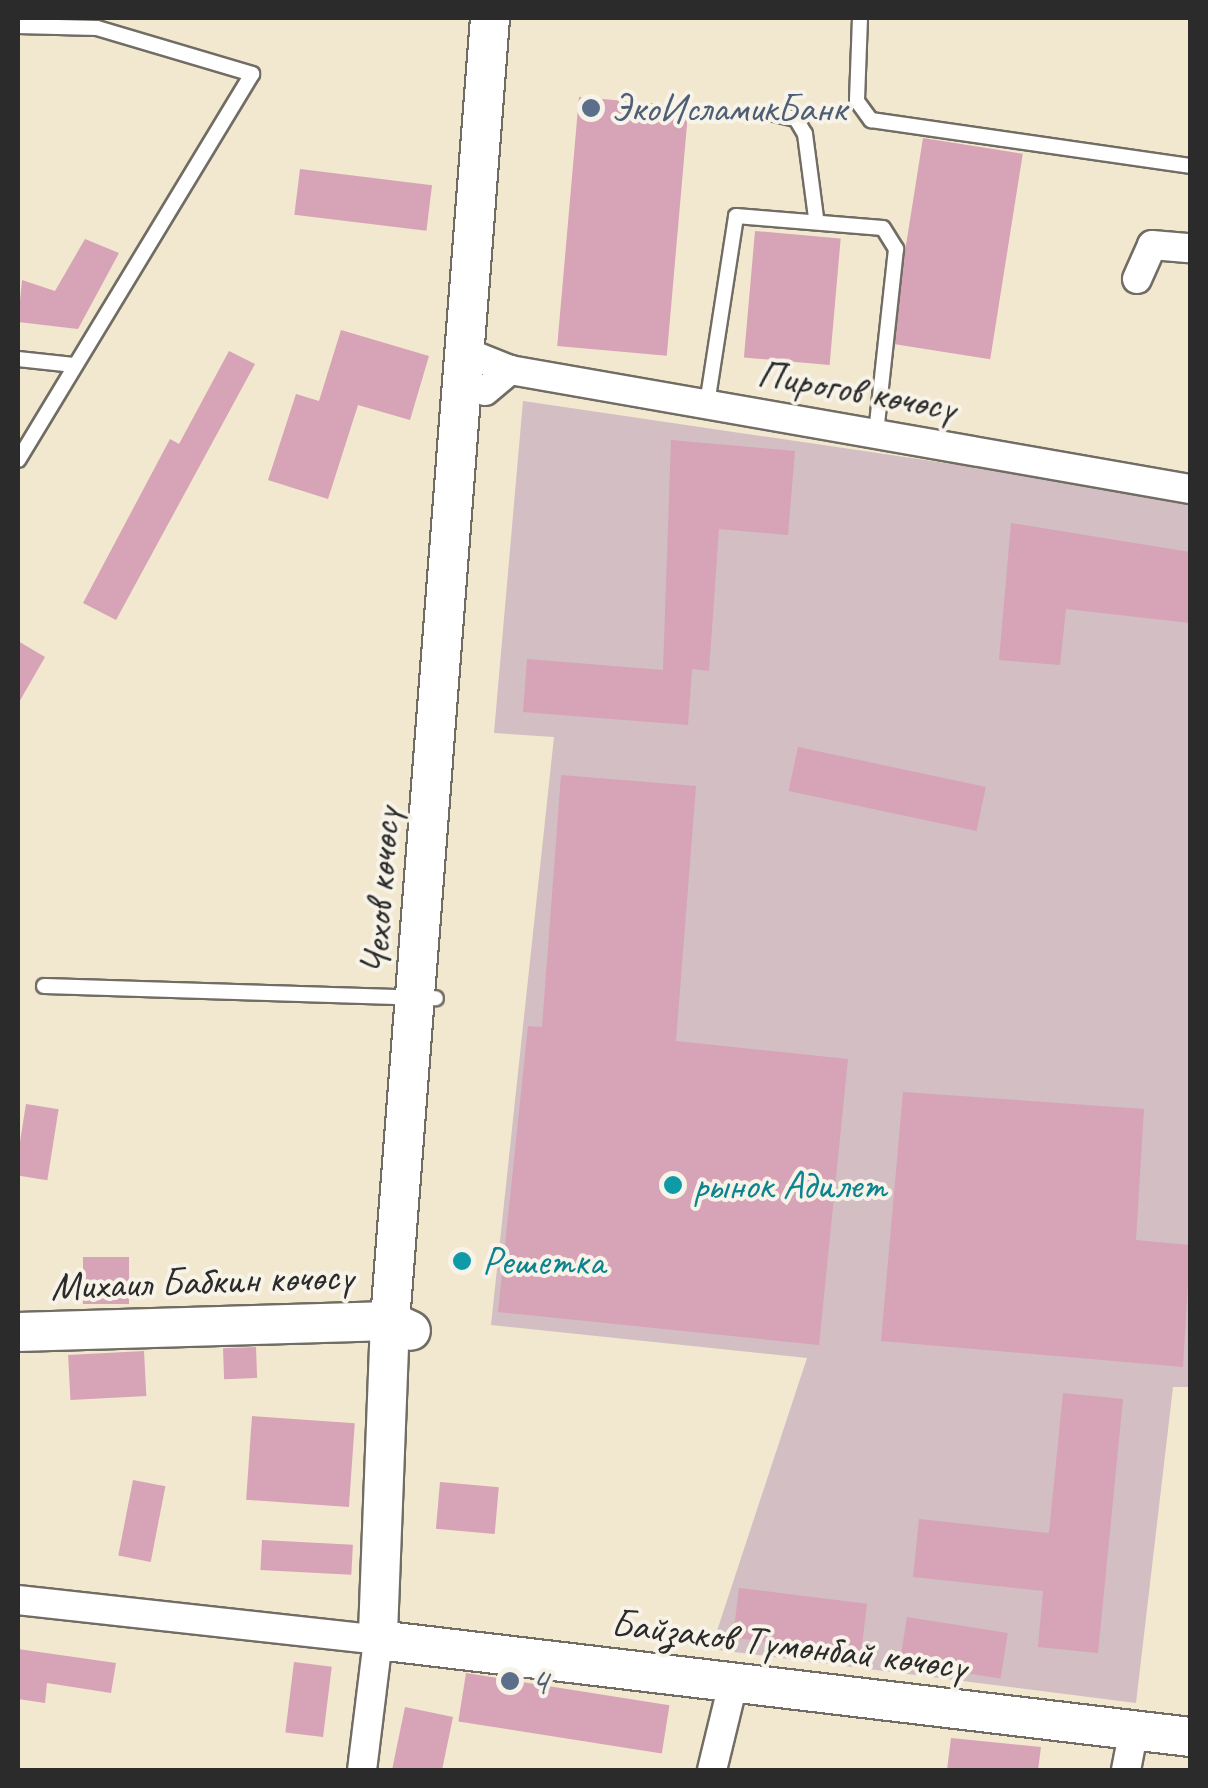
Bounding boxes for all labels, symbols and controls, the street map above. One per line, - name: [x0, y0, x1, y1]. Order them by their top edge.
- place label: ЭкоИсламикБанк: [611, 84, 846, 132]
- marker: ЭкоИсламикБанк: [580, 97, 602, 119]
- street label: Пирогов көчөсү: [754, 349, 960, 431]
- street label: Чехов көчөсү: [350, 805, 410, 977]
- place label: рынок Адилет: [693, 1161, 880, 1209]
- marker: рынок Адилет: [662, 1174, 684, 1196]
- place label: Решетка: [482, 1237, 605, 1285]
- marker: Решетка: [451, 1250, 473, 1272]
- street label: Михаил Бабкин көчөсү: [49, 1252, 355, 1310]
- street label: Байзаков Түмөнбай көчөсү: [608, 1598, 970, 1690]
- place label: 4: [530, 1657, 548, 1705]
- marker: 4: [499, 1670, 521, 1692]

